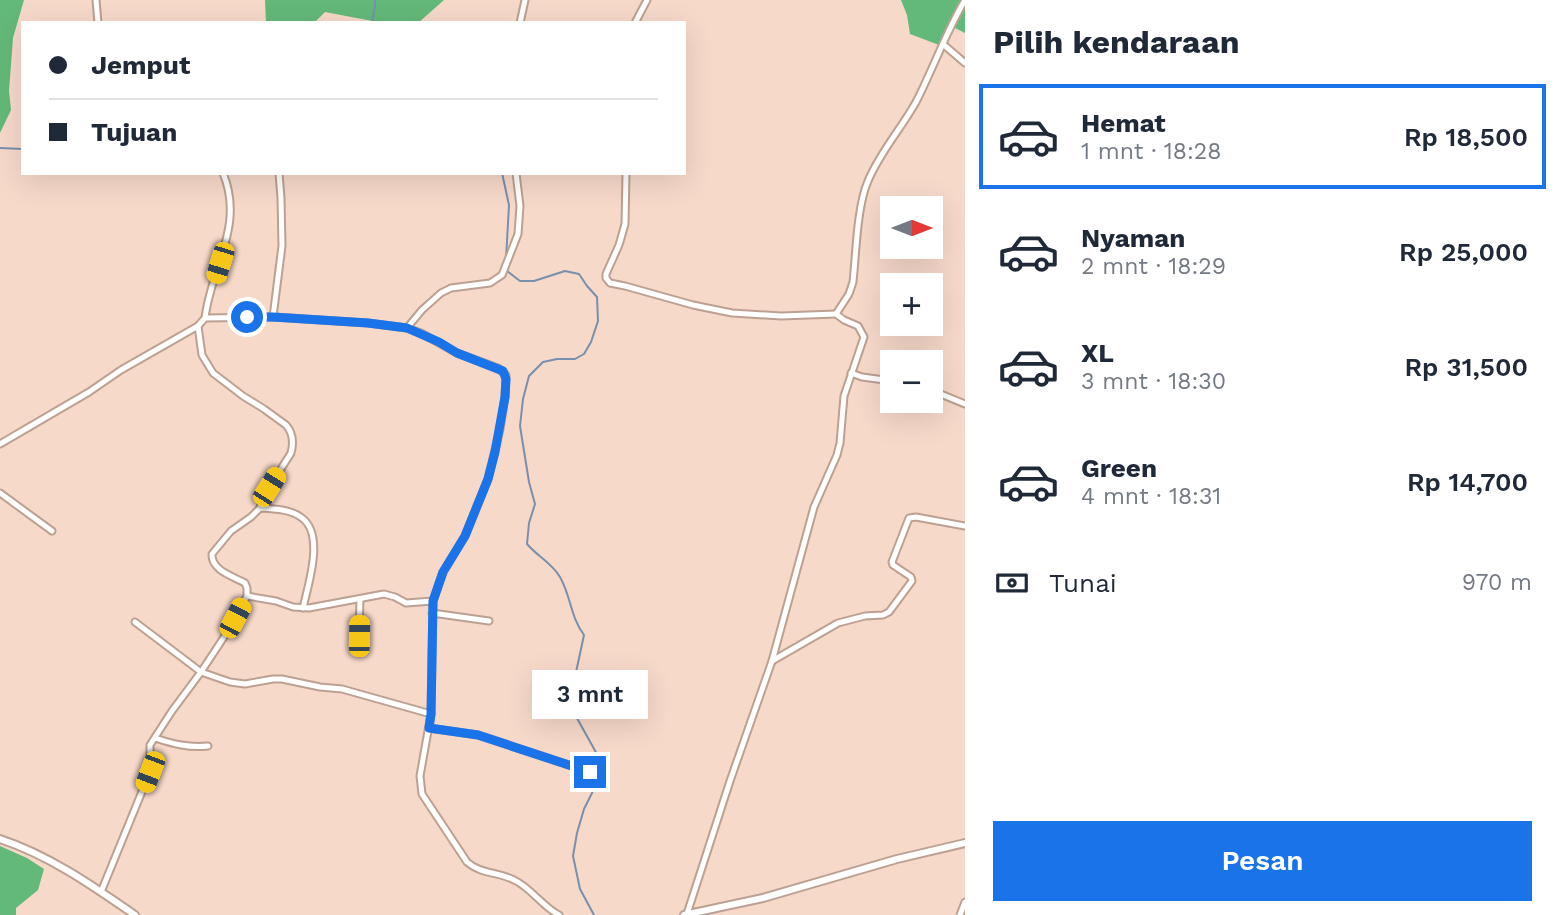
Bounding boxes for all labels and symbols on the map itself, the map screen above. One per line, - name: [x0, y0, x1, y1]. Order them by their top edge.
- north arrow: [880, 196, 943, 259]
- car: [204, 240, 237, 286]
- route start: [231, 301, 263, 333]
- car: [249, 464, 290, 510]
- car: [216, 595, 255, 641]
- car: [349, 615, 370, 657]
- callout: 3 mnt: [532, 670, 648, 720]
- car: [133, 749, 168, 795]
- route end: [574, 756, 606, 788]

